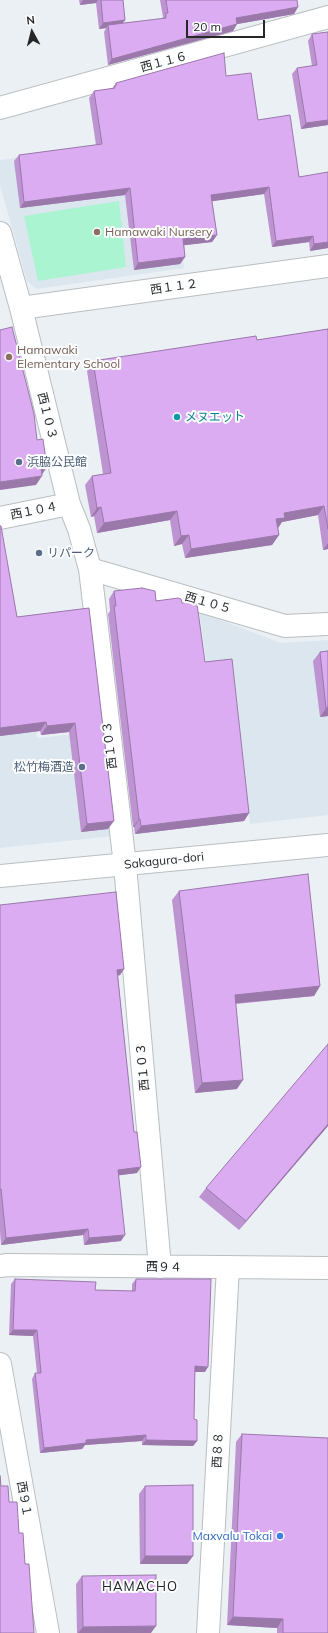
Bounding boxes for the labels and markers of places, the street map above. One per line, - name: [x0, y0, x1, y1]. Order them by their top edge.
- place label: Hamawaki Nursery: [105, 225, 212, 239]
- marker: Hamawaki Nursery: [92, 227, 102, 237]
- place label: Hamawaki Elementary School: [17, 343, 120, 371]
- marker: Hamawaki Elementary School: [4, 352, 14, 362]
- place label: メヌエット: [185, 410, 245, 424]
- marker: メヌエット: [172, 412, 182, 422]
- place label: 浜脇公民館: [27, 455, 87, 469]
- marker: 浜脇公民館: [14, 457, 24, 467]
- place label: リパーク: [47, 546, 95, 560]
- marker: リパーク: [34, 548, 44, 558]
- place label: 松竹梅酒造: [14, 760, 74, 774]
- marker: 松竹梅酒造: [77, 762, 87, 772]
- place label: Maxvalu Tokai: [192, 1529, 272, 1543]
- marker: Maxvalu Tokai: [275, 1531, 285, 1541]

